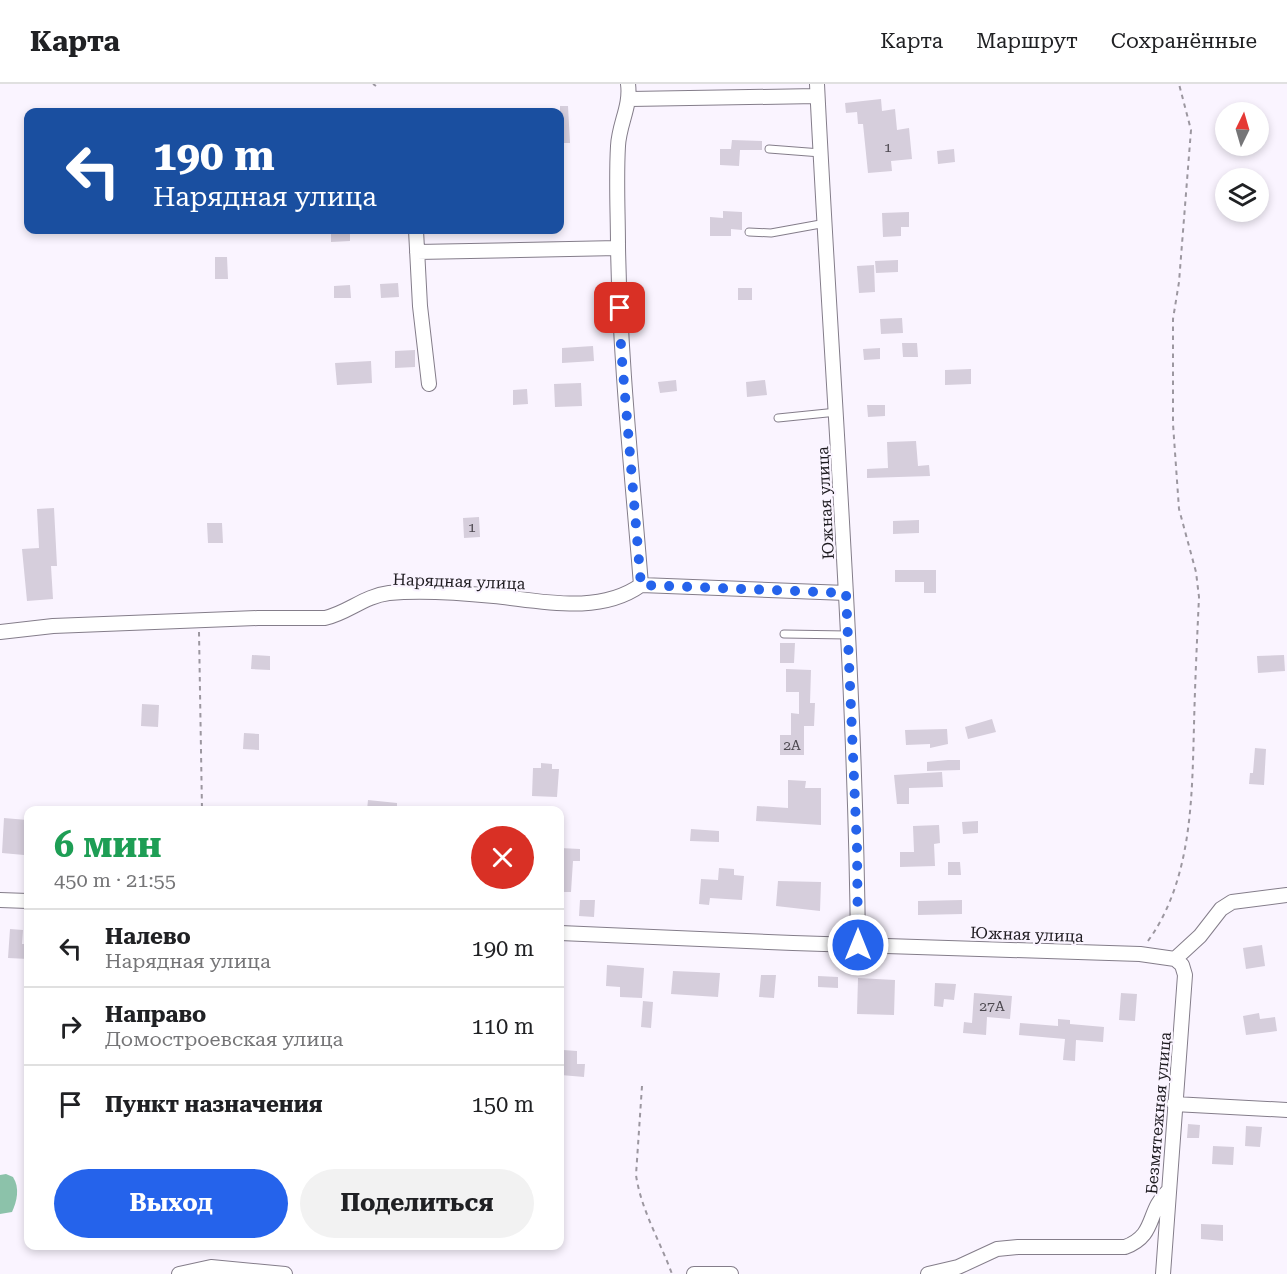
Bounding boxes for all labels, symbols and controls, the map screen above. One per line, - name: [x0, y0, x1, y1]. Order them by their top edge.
- text: Карта: [30, 25, 120, 58]
- text: Карта: [880, 29, 943, 53]
- text: Маршрут: [976, 29, 1078, 53]
- text: Сохранённые: [1111, 29, 1257, 53]
- north arrow: [1215, 102, 1269, 156]
- map controls: [1215, 102, 1269, 222]
- text: 190 m: [153, 131, 275, 180]
- icon: left: [54, 132, 132, 210]
- house number: 1: [884, 139, 892, 155]
- button: layers: [1215, 168, 1269, 222]
- text: Нарядная улица: [153, 181, 377, 213]
- pin: [594, 282, 645, 333]
- icon: arrive: [603, 291, 636, 324]
- street label: Южная улица: [813, 446, 838, 560]
- house number: 1: [468, 519, 476, 535]
- street label: Нарядная улица: [392, 570, 526, 593]
- house number: 2А: [783, 737, 801, 753]
- text: 6 мин: [54, 824, 162, 866]
- button: close: [471, 826, 534, 889]
- text: 450 m · 21:55: [54, 868, 176, 892]
- position arrow: [826, 913, 890, 977]
- street label: Южная улица: [970, 923, 1084, 946]
- text: Налево: [105, 924, 191, 949]
- icon: left: [54, 932, 87, 965]
- text: 190 m: [471, 936, 534, 961]
- text: Нарядная улица: [105, 949, 271, 973]
- house number: 27А: [979, 998, 1005, 1014]
- text: Направо: [105, 1002, 206, 1027]
- icon: right: [54, 1010, 87, 1043]
- text: 110 m: [471, 1014, 534, 1039]
- text: Домостроевская улица: [105, 1027, 343, 1051]
- street label: Безмятежная улица: [1142, 1031, 1175, 1195]
- icon: arrive: [54, 1088, 87, 1121]
- text: Пункт назначения: [105, 1092, 323, 1117]
- text: 150 m: [471, 1092, 534, 1117]
- button: Выход: [54, 1169, 288, 1238]
- button: Поделиться: [300, 1169, 534, 1238]

